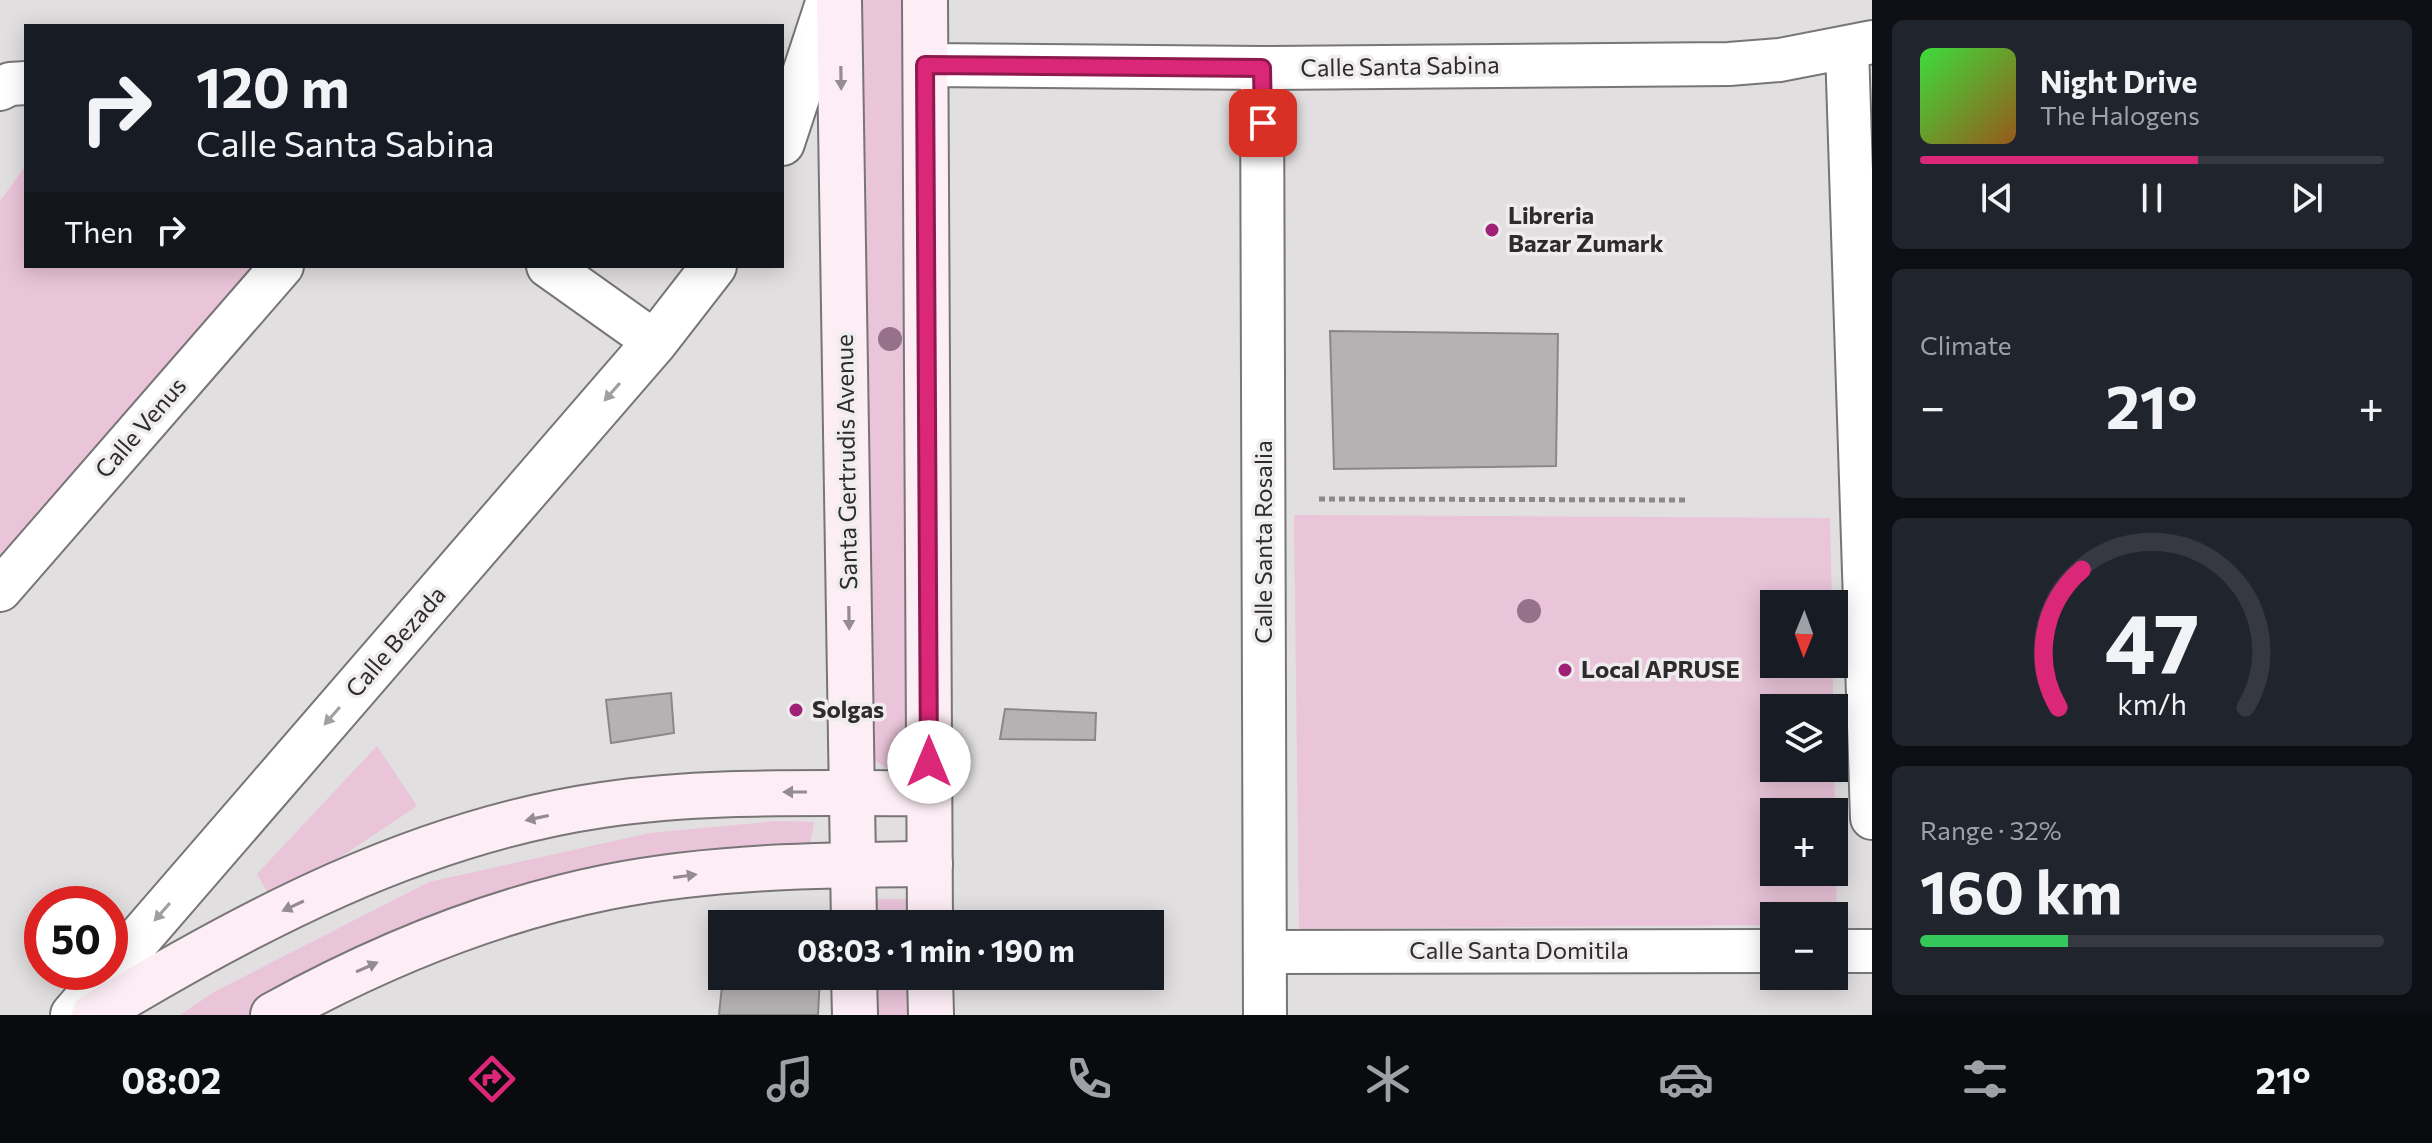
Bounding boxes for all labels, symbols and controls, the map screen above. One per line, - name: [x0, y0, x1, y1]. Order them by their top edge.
- street label: Calle Santa Sabina: [1300, 49, 1500, 82]
- text: 120 m: [196, 51, 350, 120]
- icon: right: [64, 56, 168, 160]
- text: Night Drive: [2040, 62, 2197, 99]
- one-way arrow: [834, 66, 847, 91]
- pin: [1229, 89, 1297, 157]
- text: The Halogens: [2040, 99, 2200, 130]
- icon: arrive: [1241, 101, 1285, 145]
- text: Calle Santa Sabina: [196, 120, 495, 164]
- icon: previous: [1975, 176, 2019, 220]
- icon: pause: [2130, 176, 2174, 220]
- icon: next: [2285, 176, 2329, 220]
- place label: Libreria Bazar Zumark: [1508, 200, 1664, 257]
- icon: right: [149, 208, 193, 252]
- text: Then: [64, 212, 133, 249]
- marker: Libreria Bazar Zumark: [1483, 221, 1501, 239]
- text: Climate: [1920, 329, 2012, 360]
- street label: Santa Gertrudis Avenue: [829, 334, 862, 590]
- text: 21°: [2106, 368, 2198, 441]
- street label: Calle Venus: [88, 371, 191, 483]
- text: −: [1920, 378, 1945, 432]
- text: +: [2358, 378, 2384, 432]
- one-way arrow: [604, 381, 621, 401]
- street label: Calle Santa Rosalia: [1248, 440, 1277, 644]
- street label: Calle Bezada: [339, 580, 451, 702]
- text: 47: [2104, 588, 2200, 690]
- north arrow: [1760, 590, 1848, 678]
- map controls: [1760, 590, 1848, 990]
- one-way arrow: [843, 606, 856, 631]
- place label: Local APRUSE: [1581, 654, 1740, 683]
- marker: Local APRUSE: [1556, 661, 1574, 679]
- text: km/h: [2117, 686, 2187, 721]
- place label: Solgas: [812, 694, 884, 723]
- button: layers: [1760, 694, 1848, 782]
- marker: Solgas: [787, 701, 805, 719]
- one-way arrow: [324, 705, 341, 725]
- position arrow: [887, 720, 971, 804]
- one-way arrow: [782, 786, 807, 798]
- button: +: [1760, 798, 1848, 886]
- one-way arrow: [525, 812, 550, 825]
- text: Range · 32%: [1920, 814, 2062, 845]
- text: 160 km: [1920, 853, 2122, 926]
- one-way arrow: [673, 869, 698, 882]
- speed limit sign: 50: [24, 886, 128, 990]
- one-way arrow: [282, 899, 305, 913]
- one-way arrow: [154, 902, 171, 922]
- button: −: [1760, 902, 1848, 990]
- text: 08:03 · 1 min · 190 m: [797, 931, 1075, 968]
- street label: Calle Santa Domitila: [1409, 935, 1629, 964]
- one-way arrow: [355, 960, 379, 973]
- icon: directions: [464, 1051, 520, 1107]
- icon: music: [762, 1051, 818, 1107]
- icon: phone: [1061, 1051, 1117, 1107]
- icon: climate: [1360, 1051, 1416, 1107]
- icon: car: [1658, 1051, 1714, 1107]
- icon: filters: [1957, 1051, 2013, 1107]
- text: 08:02: [121, 1057, 221, 1101]
- text: 21°: [2255, 1057, 2311, 1101]

